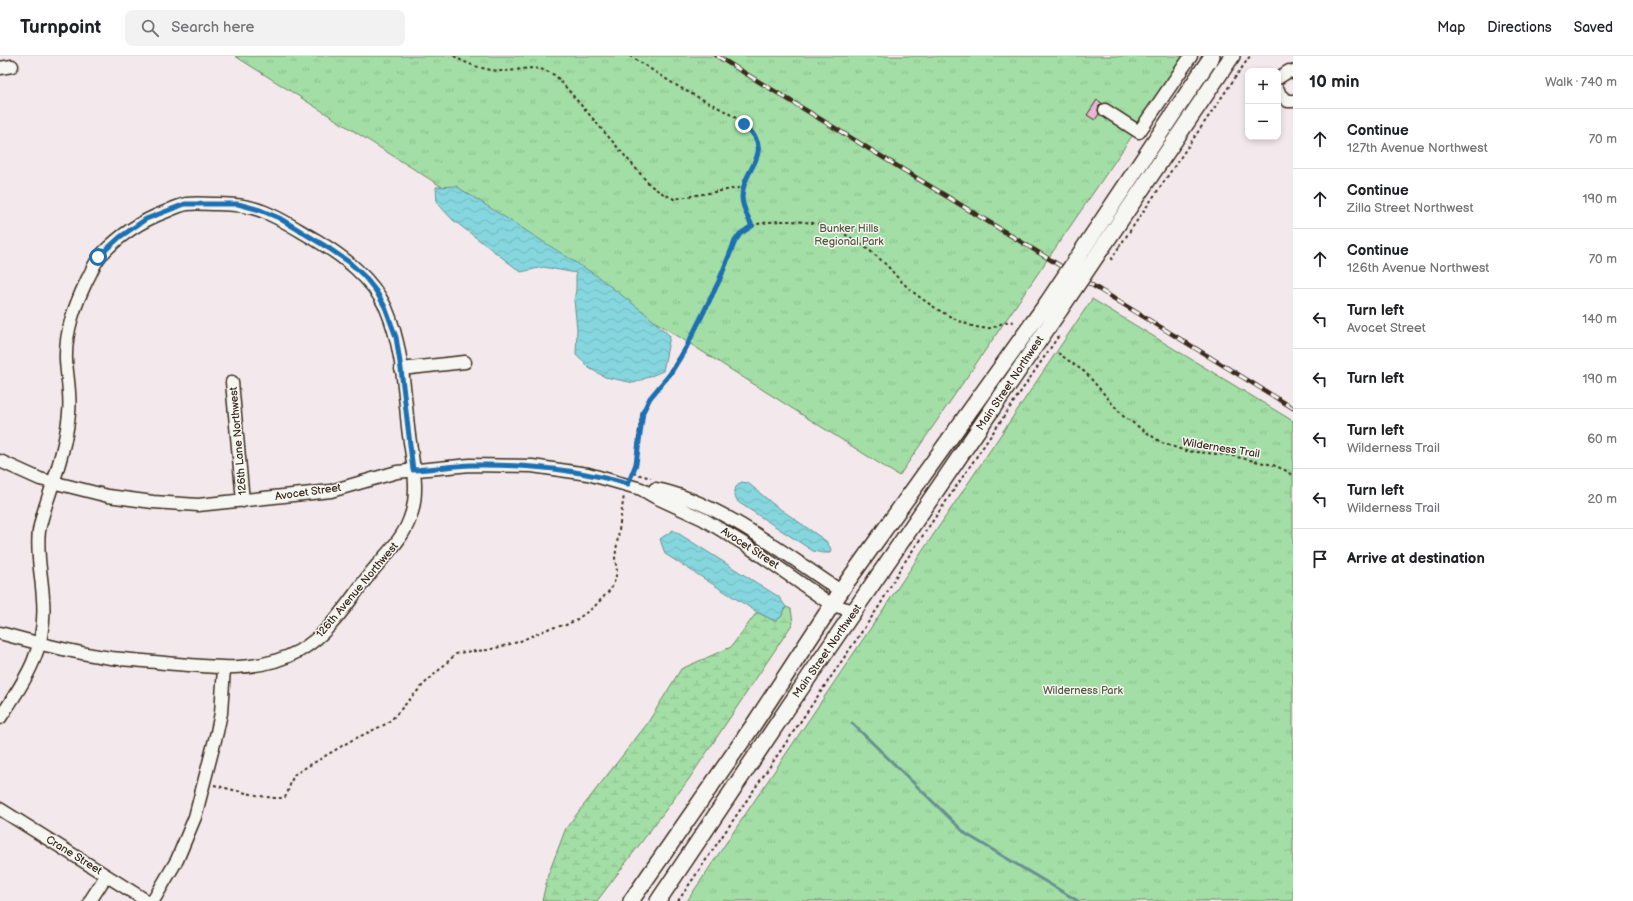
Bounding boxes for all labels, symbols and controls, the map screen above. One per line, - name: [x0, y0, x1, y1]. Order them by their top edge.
- search box: [125, 10, 405, 46]
- text: Turnpoint: [20, 16, 101, 39]
- icon: search: [139, 17, 161, 39]
- text: Search here: [171, 18, 254, 37]
- text: Map: [1437, 19, 1465, 36]
- text: Directions: [1487, 19, 1552, 36]
- text: Saved: [1574, 19, 1613, 36]
- map controls: [1245, 68, 1281, 140]
- button: +: [1245, 68, 1281, 104]
- text: 10 min: [1309, 72, 1360, 92]
- text: Walk · 740 m: [1545, 74, 1617, 90]
- button: −: [1245, 104, 1281, 140]
- route end: [735, 115, 753, 133]
- text: Continue: [1347, 121, 1409, 140]
- icon: ahead: [1309, 128, 1331, 150]
- text: 70 m: [1589, 131, 1617, 147]
- text: 127th Avenue Northwest: [1347, 140, 1488, 156]
- text: Continue: [1347, 181, 1409, 200]
- icon: ahead: [1309, 188, 1331, 210]
- text: 190 m: [1583, 191, 1617, 207]
- text: Zilla Street Northwest: [1347, 200, 1473, 216]
- park label: Bunker Hills Regional Park: [814, 222, 884, 248]
- text: Continue: [1347, 241, 1409, 260]
- route start: [89, 248, 107, 266]
- icon: ahead: [1309, 248, 1331, 270]
- text: 70 m: [1589, 251, 1617, 267]
- text: 126th Avenue Northwest: [1347, 260, 1489, 276]
- text: Turn left: [1347, 301, 1404, 320]
- icon: left: [1309, 308, 1331, 330]
- text: 140 m: [1582, 311, 1617, 327]
- text: Avocet Street: [1347, 320, 1426, 336]
- street label: Main Street Northwest: [974, 333, 1047, 433]
- icon: left: [1309, 368, 1331, 390]
- text: Turn left: [1347, 369, 1404, 388]
- text: 190 m: [1583, 371, 1617, 387]
- street label: 126th Lane Northwest: [227, 386, 249, 496]
- text: Turn left: [1347, 421, 1404, 440]
- icon: left: [1309, 428, 1331, 450]
- text: 60 m: [1587, 431, 1617, 447]
- street label: Wilderness Trail: [1181, 435, 1261, 461]
- text: Wilderness Trail: [1347, 440, 1440, 456]
- street label: Avocet Street: [274, 481, 342, 503]
- text: Turn left: [1347, 481, 1404, 500]
- icon: left: [1309, 488, 1331, 510]
- text: 20 m: [1587, 491, 1617, 507]
- text: Wilderness Trail: [1347, 500, 1440, 516]
- street label: Avocet Street: [719, 524, 782, 572]
- street label: 126th Avenue Northwest: [313, 539, 401, 640]
- icon: arrive: [1309, 548, 1331, 570]
- text: Arrive at destination: [1347, 549, 1485, 568]
- street label: Main Street Northwest: [790, 601, 865, 700]
- park label: Wilderness Park: [1043, 684, 1124, 697]
- street label: Crane Street: [44, 833, 105, 878]

